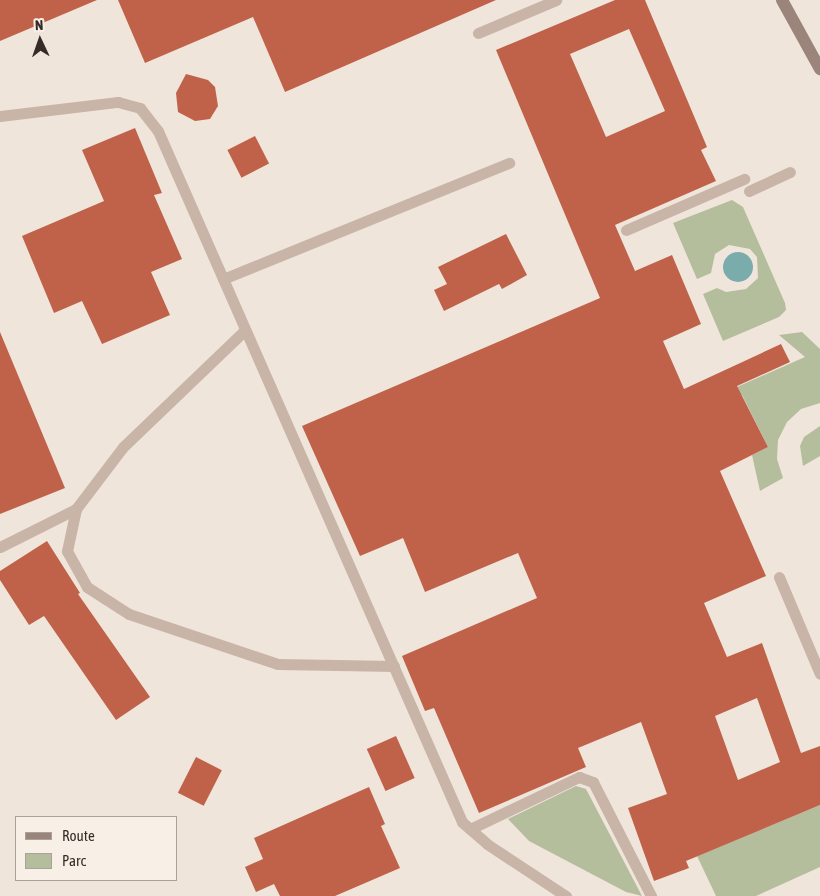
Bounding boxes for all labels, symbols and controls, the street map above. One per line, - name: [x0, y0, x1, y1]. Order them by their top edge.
- north arrow: [15, 15, 65, 65]
- text: N: [35, 17, 44, 33]
- legend: [15, 816, 178, 881]
- text: Route: [62, 827, 95, 844]
- text: Parc: [62, 852, 86, 869]

